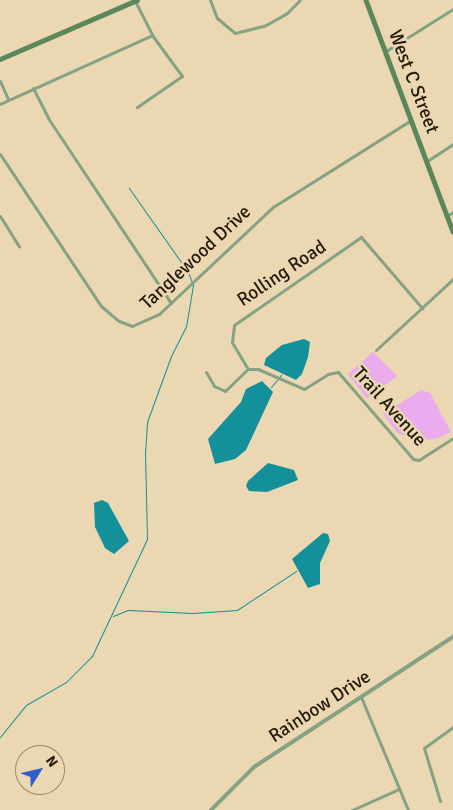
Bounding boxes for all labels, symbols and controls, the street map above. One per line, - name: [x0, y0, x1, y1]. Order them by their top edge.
- street label: West C Street: [383, 27, 443, 137]
- street label: Tanglewood Drive: [136, 201, 256, 315]
- street label: Rolling Road: [233, 236, 331, 312]
- street label: Trail Avenue: [347, 362, 431, 452]
- street label: Rainbow Drive: [265, 666, 375, 748]
- north arrow: [15, 745, 65, 795]
- text: N: [42, 753, 61, 770]

